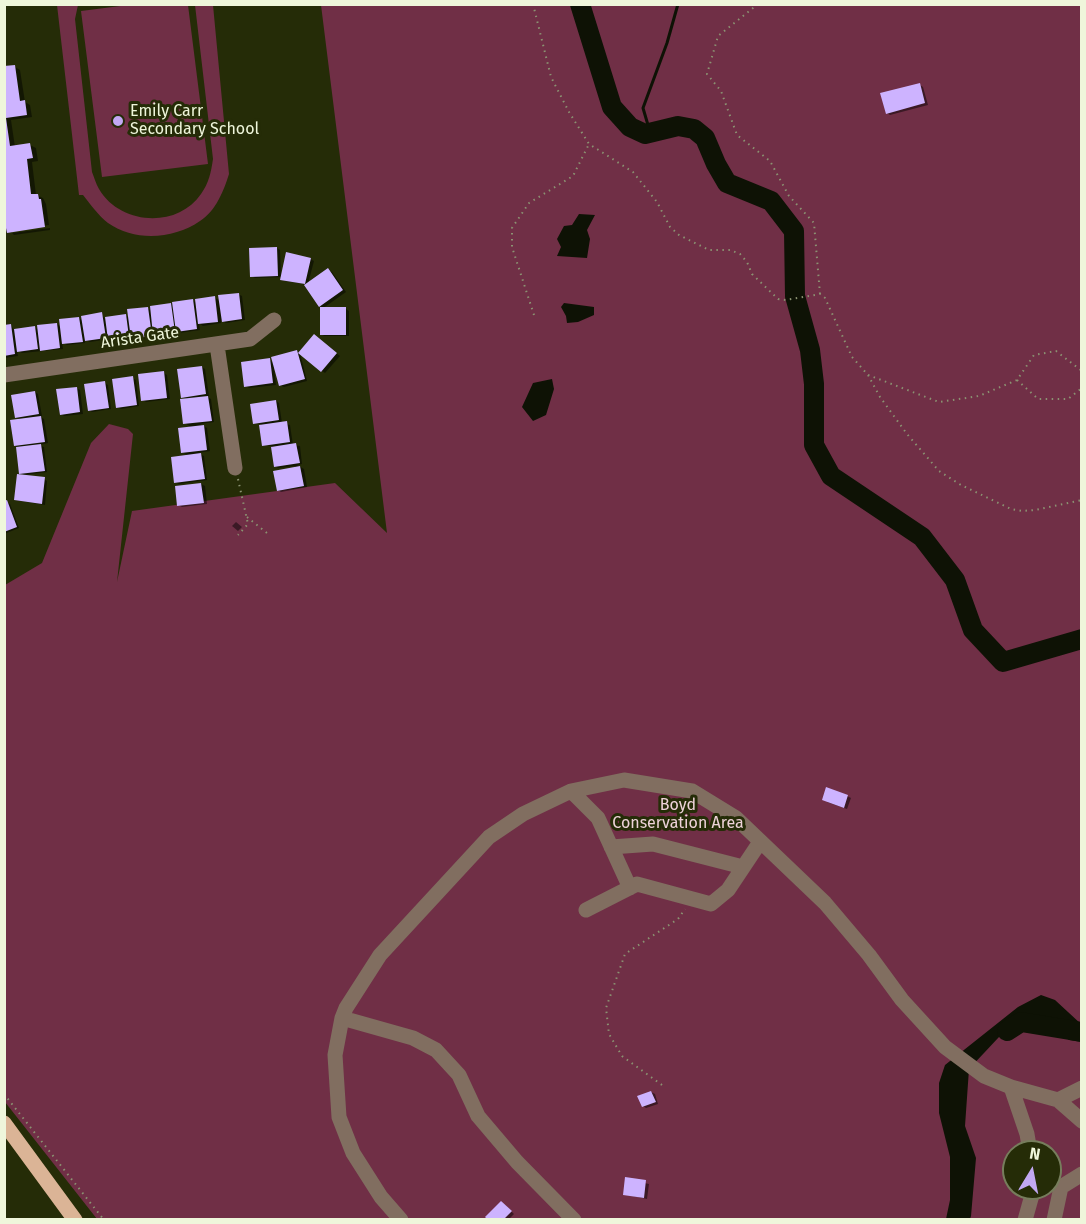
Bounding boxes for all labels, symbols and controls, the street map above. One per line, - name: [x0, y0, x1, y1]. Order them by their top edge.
- place label: Emily Carr Secondary School: [130, 102, 259, 140]
- marker: Emily Carr Secondary School: [111, 114, 125, 128]
- street label: Arista Gate: [100, 323, 180, 353]
- park label: Boyd Conservation Area: [612, 796, 744, 834]
- north arrow: [1002, 1140, 1062, 1200]
- text: N: [1028, 1143, 1042, 1164]

